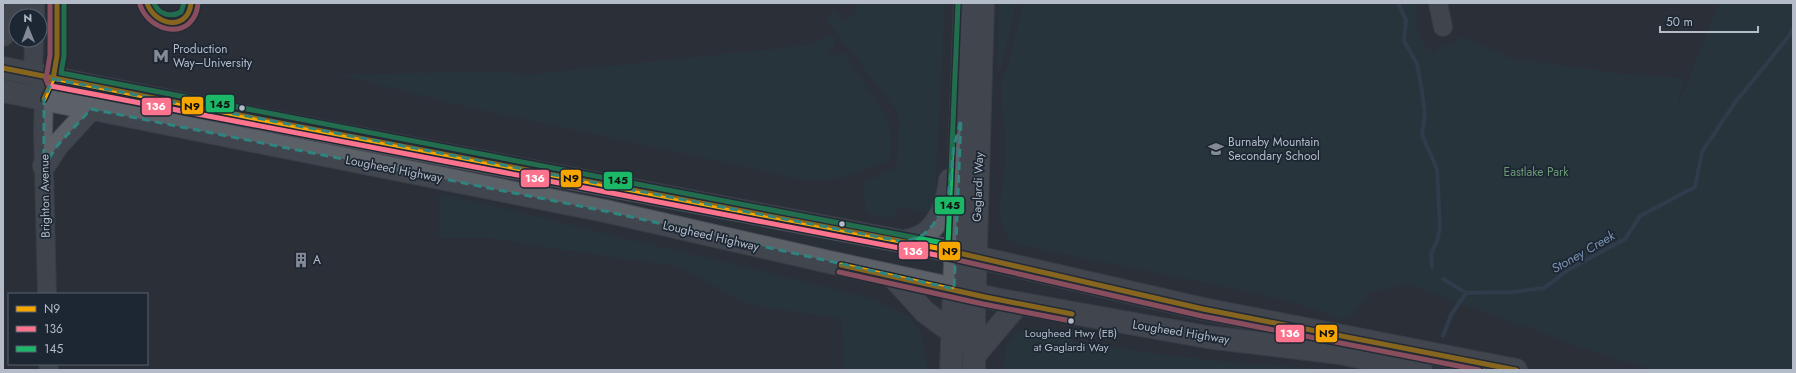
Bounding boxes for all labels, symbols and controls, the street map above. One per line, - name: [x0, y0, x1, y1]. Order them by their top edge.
- north arrow: [8, 8, 48, 48]
- scale bar: [1660, 8, 1758, 34]
- text: N: [23, 10, 32, 26]
- text: 50 m: [1666, 13, 1693, 31]
- place label: Production Way–University: [173, 40, 253, 72]
- metro station icon: Production Way–University: [152, 47, 170, 65]
- line badge: 145: [205, 94, 235, 113]
- line badge: N9: [181, 96, 204, 115]
- text: 145: [210, 96, 230, 112]
- line badge: 136: [141, 97, 172, 116]
- text: 136: [146, 98, 166, 114]
- text: N9: [184, 98, 200, 114]
- unlabelled marker: [237, 103, 247, 113]
- place label: Burnaby Mountain Secondary School: [1228, 133, 1320, 165]
- school or university icon: Burnaby Mountain Secondary School: [1207, 140, 1225, 158]
- street label: Lougheed Highway: [344, 151, 445, 187]
- street label: Gaglardi Way: [968, 151, 988, 222]
- street label: Brighton Avenue: [35, 154, 55, 238]
- park label: Eastlake Park: [1504, 163, 1569, 181]
- line badge: 136: [520, 169, 550, 188]
- line badge: N9: [560, 169, 582, 188]
- text: 136: [525, 170, 545, 186]
- text: N9: [563, 170, 579, 186]
- line badge: 145: [603, 171, 633, 190]
- text: 145: [608, 172, 628, 188]
- line badge: 145: [934, 196, 965, 215]
- text: 145: [940, 197, 960, 213]
- street label: Lougheed Highway: [661, 216, 762, 256]
- unlabelled marker: [837, 219, 847, 229]
- water label: Stoney Creek: [1548, 226, 1619, 278]
- line badge: 136: [898, 241, 929, 260]
- line badge: N9: [938, 241, 961, 261]
- text: 136: [903, 243, 923, 259]
- text: N9: [942, 243, 958, 259]
- building icon: A: [292, 251, 310, 269]
- place label: A: [313, 251, 321, 269]
- legend: [8, 293, 148, 365]
- text: N9: [44, 300, 60, 318]
- street label: Lougheed Highway: [1131, 315, 1232, 349]
- marker: Lougheed Hwy (EB) at Gaglardi Way: [1066, 316, 1076, 326]
- text: 136: [44, 320, 63, 338]
- line badge: 136: [1275, 324, 1305, 343]
- line badge: N9: [1315, 324, 1338, 343]
- place label: Lougheed Hwy (EB) at Gaglardi Way: [1025, 325, 1117, 355]
- text: 136: [1280, 325, 1300, 341]
- text: N9: [1319, 325, 1335, 341]
- text: 145: [44, 340, 63, 358]

